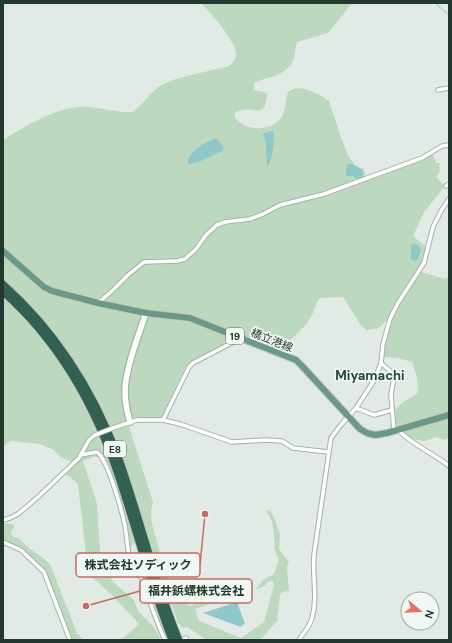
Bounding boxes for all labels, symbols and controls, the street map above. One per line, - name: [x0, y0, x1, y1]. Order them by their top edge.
- street label: 橋立港線: [249, 325, 295, 355]
- road number: 19: [226, 328, 244, 344]
- district label: Miyamachi: [335, 367, 405, 384]
- road number: E8: [104, 441, 126, 457]
- callout: 株式会社ソディック: [76, 553, 200, 577]
- text: 株式会社ソディック: [84, 557, 192, 573]
- callout: 福井鋲螺株式会社: [140, 579, 252, 603]
- text: 福井鋲螺株式会社: [148, 583, 244, 599]
- north arrow: [400, 591, 440, 631]
- text: N: [422, 608, 437, 620]

